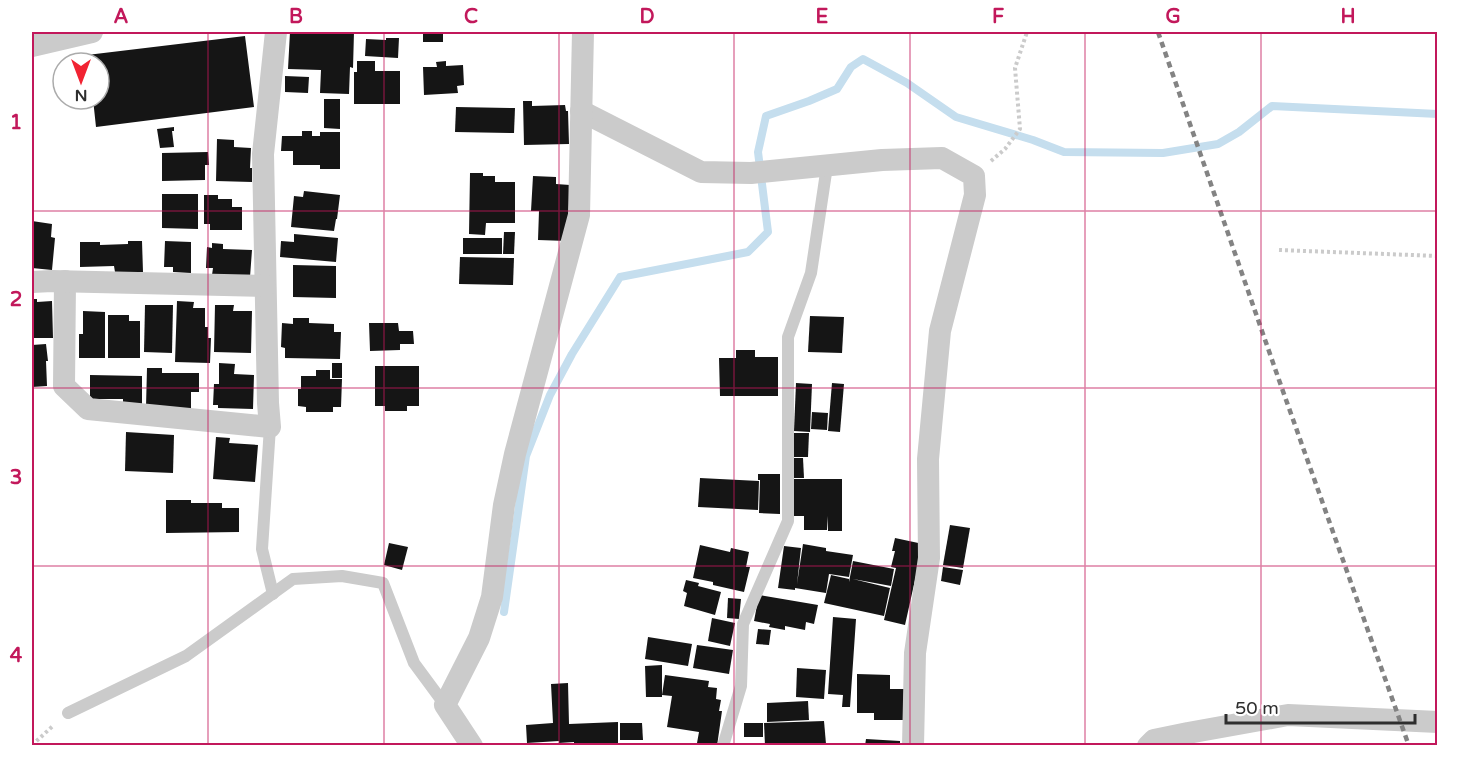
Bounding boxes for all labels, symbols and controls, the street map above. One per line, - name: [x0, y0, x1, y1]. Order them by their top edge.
- text: A: [114, 5, 129, 29]
- text: B: [289, 5, 303, 29]
- text: C: [464, 5, 478, 29]
- text: D: [639, 5, 655, 29]
- text: E: [816, 5, 829, 29]
- text: F: [992, 5, 1004, 29]
- text: G: [1165, 5, 1181, 29]
- text: H: [1340, 5, 1356, 29]
- north arrow: [51, 51, 111, 111]
- text: N: [75, 85, 87, 105]
- text: 1: [10, 111, 22, 135]
- text: 2: [10, 288, 22, 312]
- text: 3: [10, 466, 22, 490]
- text: 4: [10, 644, 23, 668]
- scale bar: [1226, 687, 1415, 725]
- text: 50 m: [1235, 697, 1279, 719]

